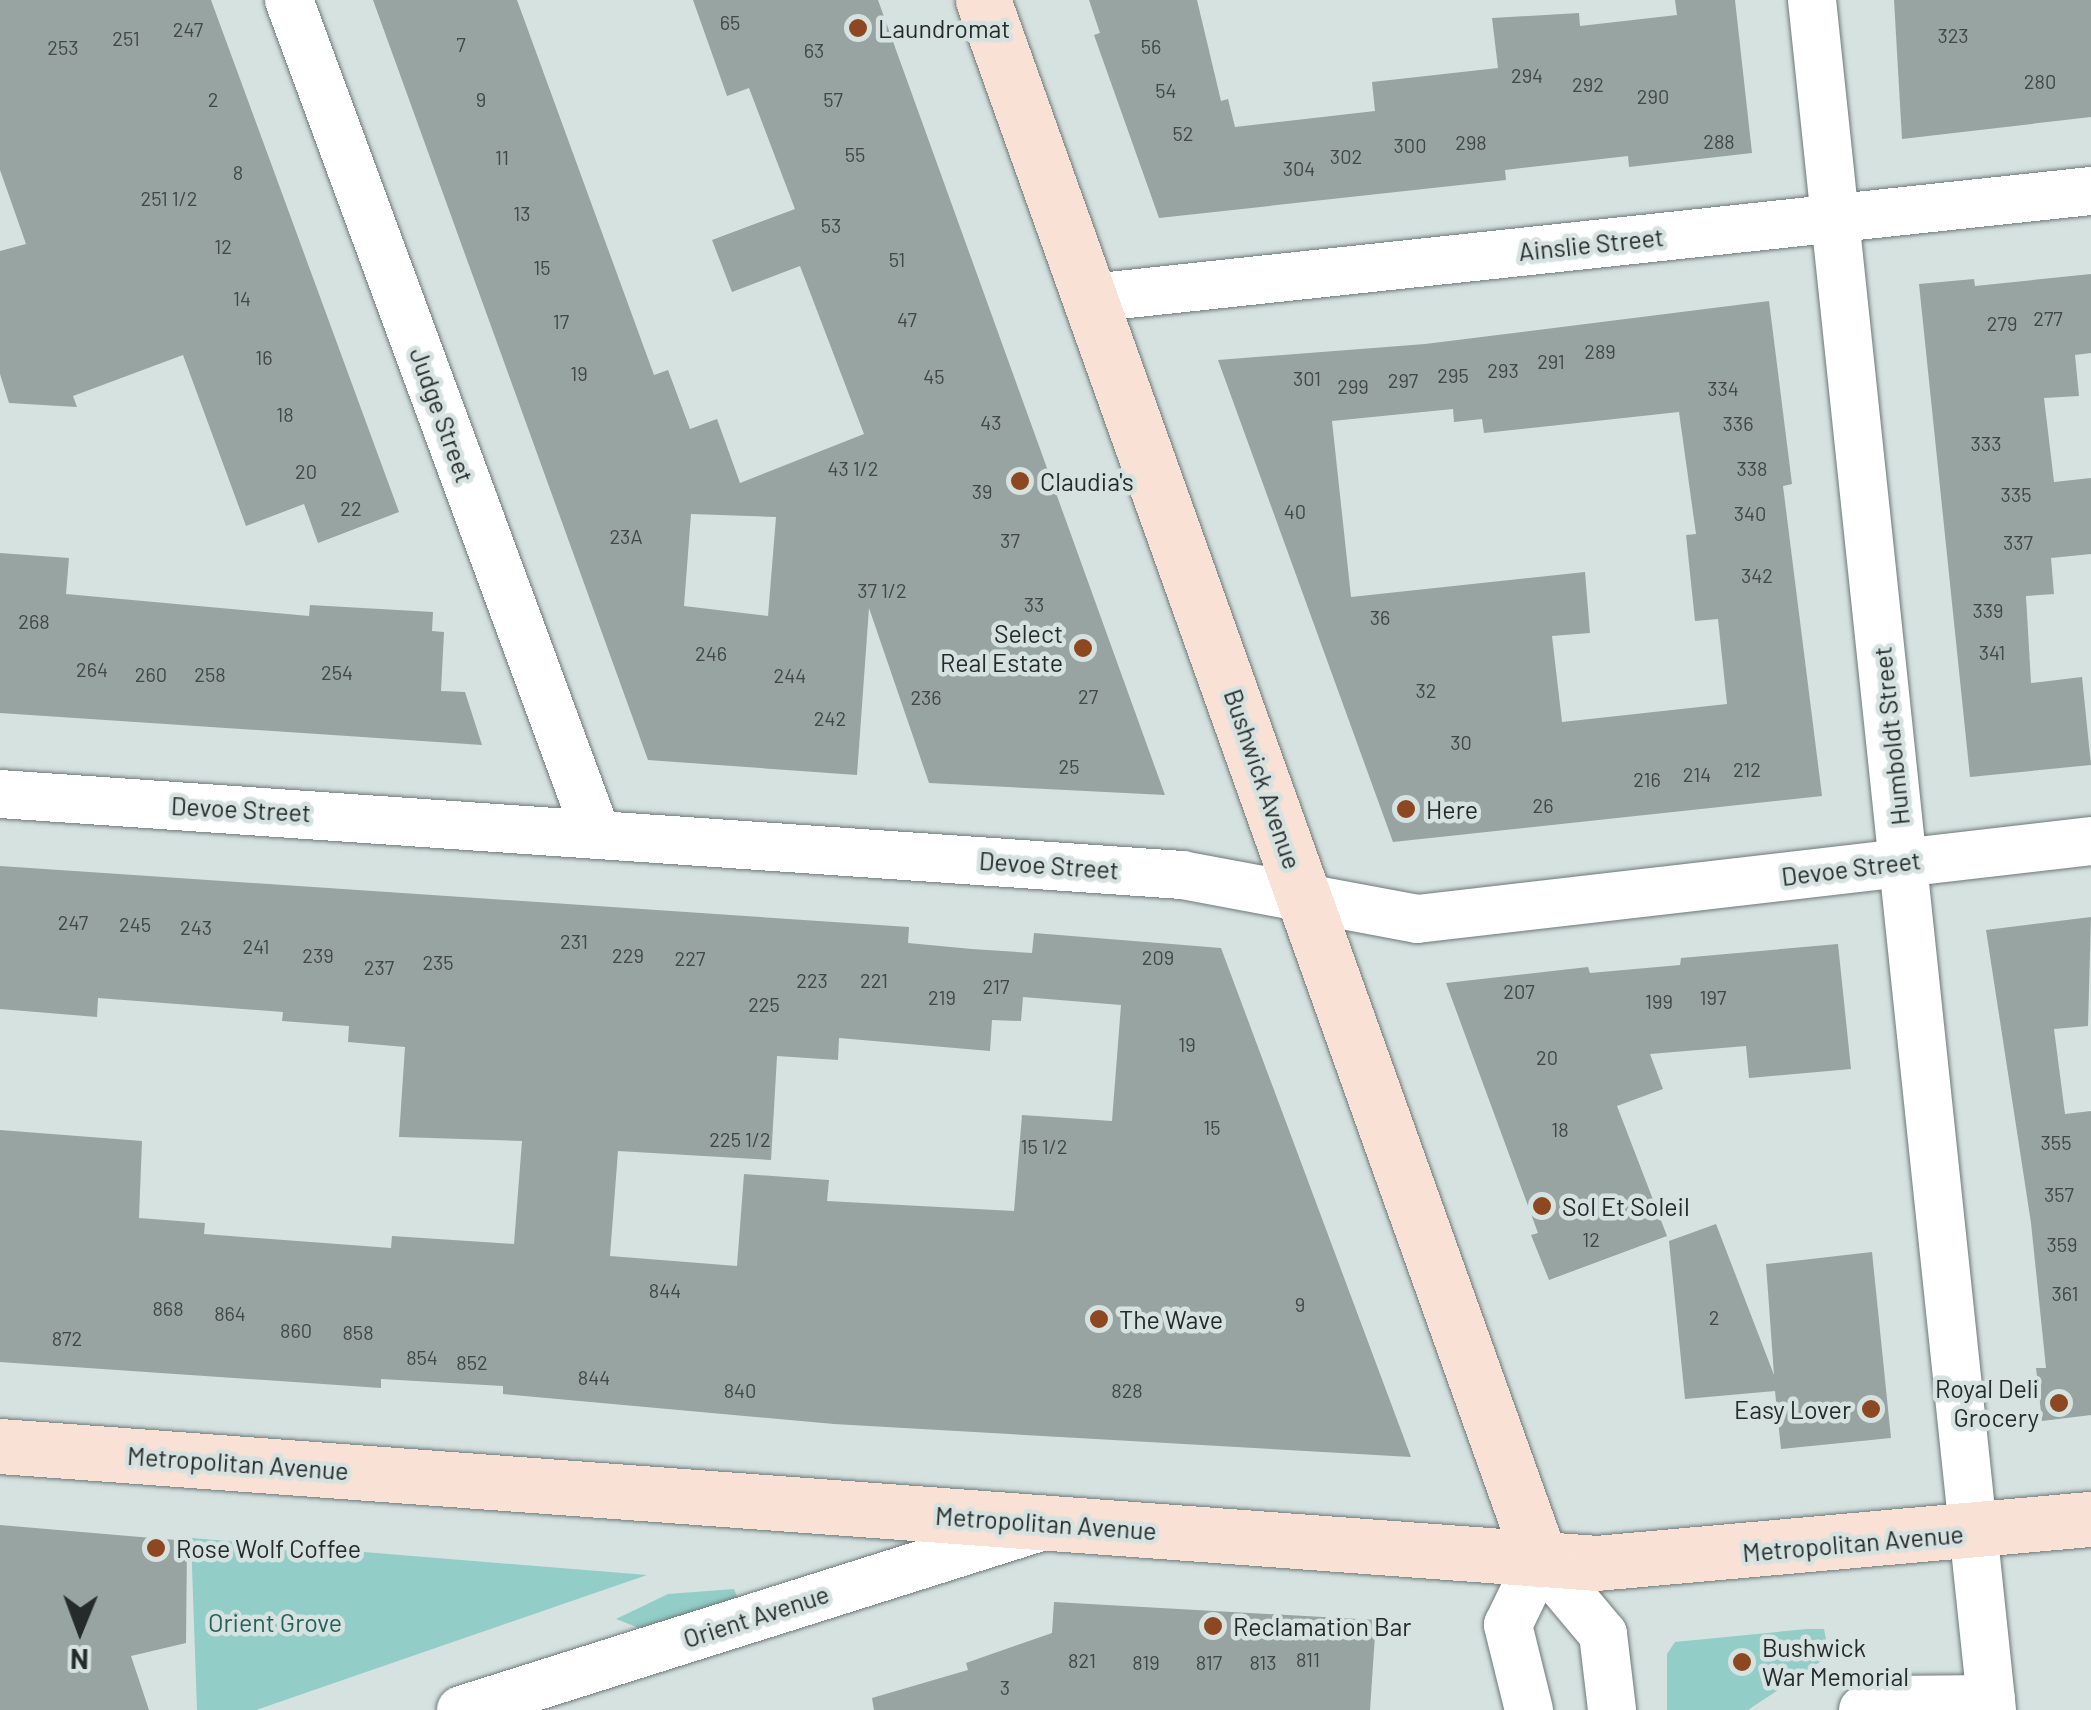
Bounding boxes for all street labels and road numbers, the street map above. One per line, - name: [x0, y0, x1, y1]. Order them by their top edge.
- street label: Ainslie Street: [1517, 221, 1665, 267]
- street label: Judge Street: [404, 343, 480, 487]
- street label: Humboldt Street: [1867, 645, 1915, 827]
- street label: Bushwick Avenue: [1218, 685, 1308, 873]
- street label: Devoe Street: [170, 790, 312, 828]
- street label: Devoe Street: [978, 845, 1120, 885]
- street label: Devoe Street: [1780, 845, 1922, 891]
- street label: Metropolitan Avenue: [126, 1440, 350, 1486]
- street label: Metropolitan Avenue: [934, 1500, 1158, 1546]
- street label: Metropolitan Avenue: [1741, 1518, 1965, 1568]
- street label: Orient Avenue: [679, 1578, 833, 1654]

